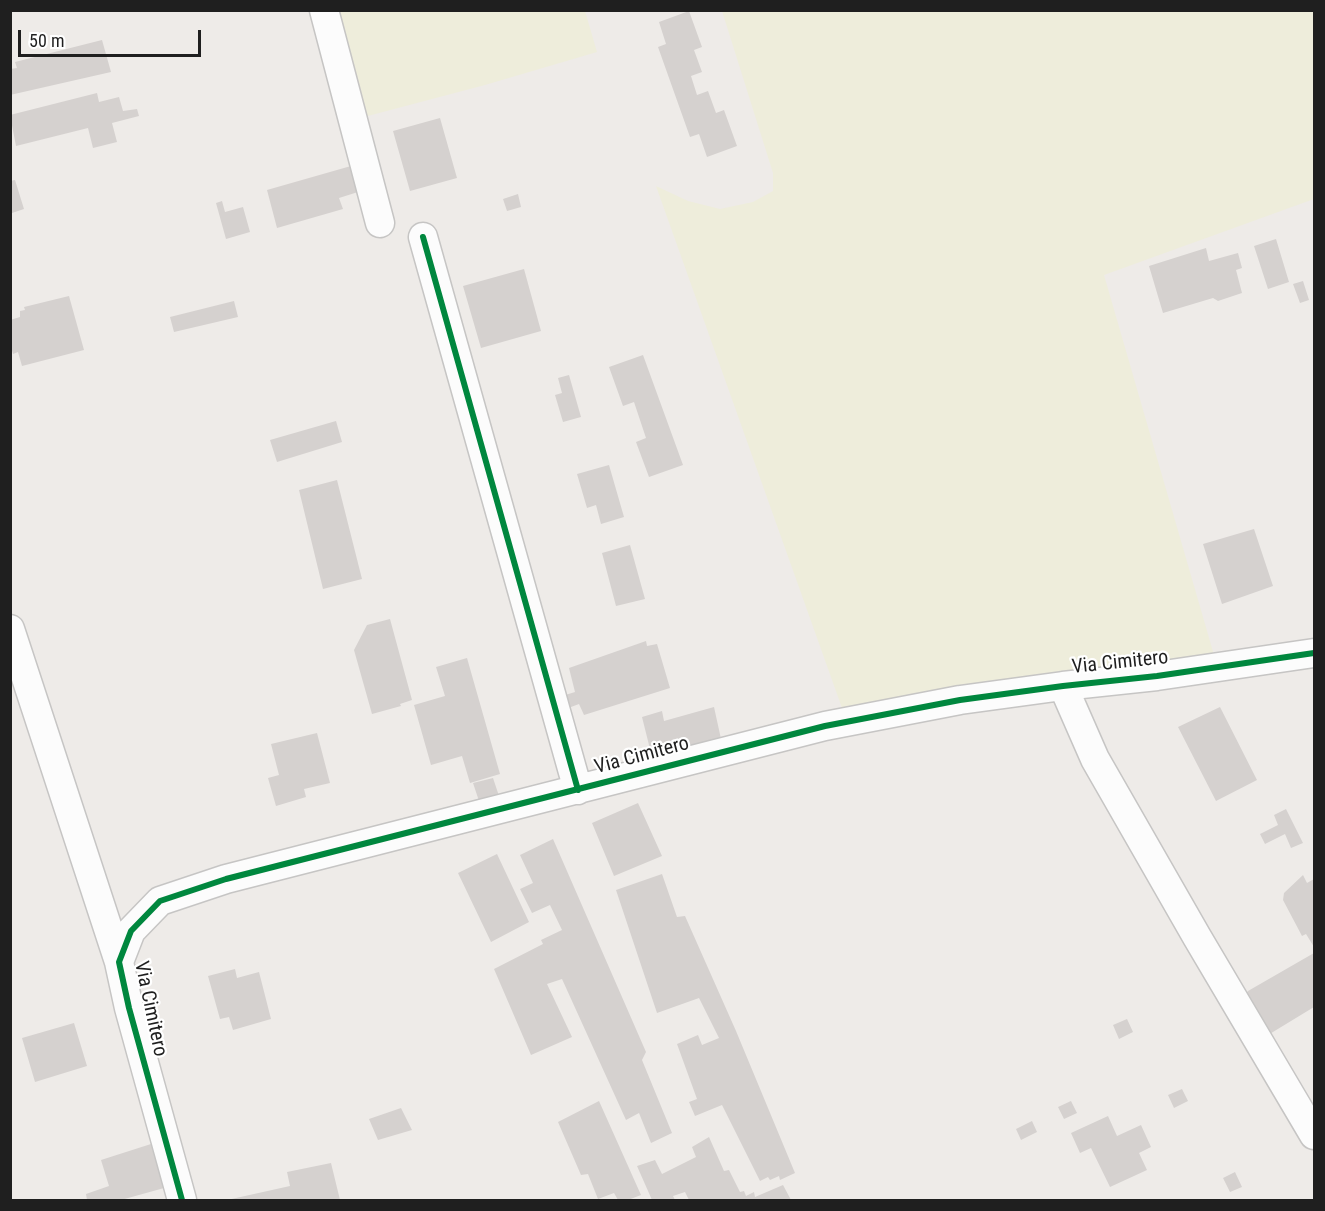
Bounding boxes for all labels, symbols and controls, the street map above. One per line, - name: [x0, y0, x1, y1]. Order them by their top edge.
- scale bar: [21, 18, 204, 56]
- text: 50 m: [29, 30, 64, 51]
- street label: Via Cimitero: [1071, 646, 1169, 680]
- street label: Via Cimitero: [592, 732, 692, 780]
- street label: Via Cimitero: [128, 959, 172, 1059]

